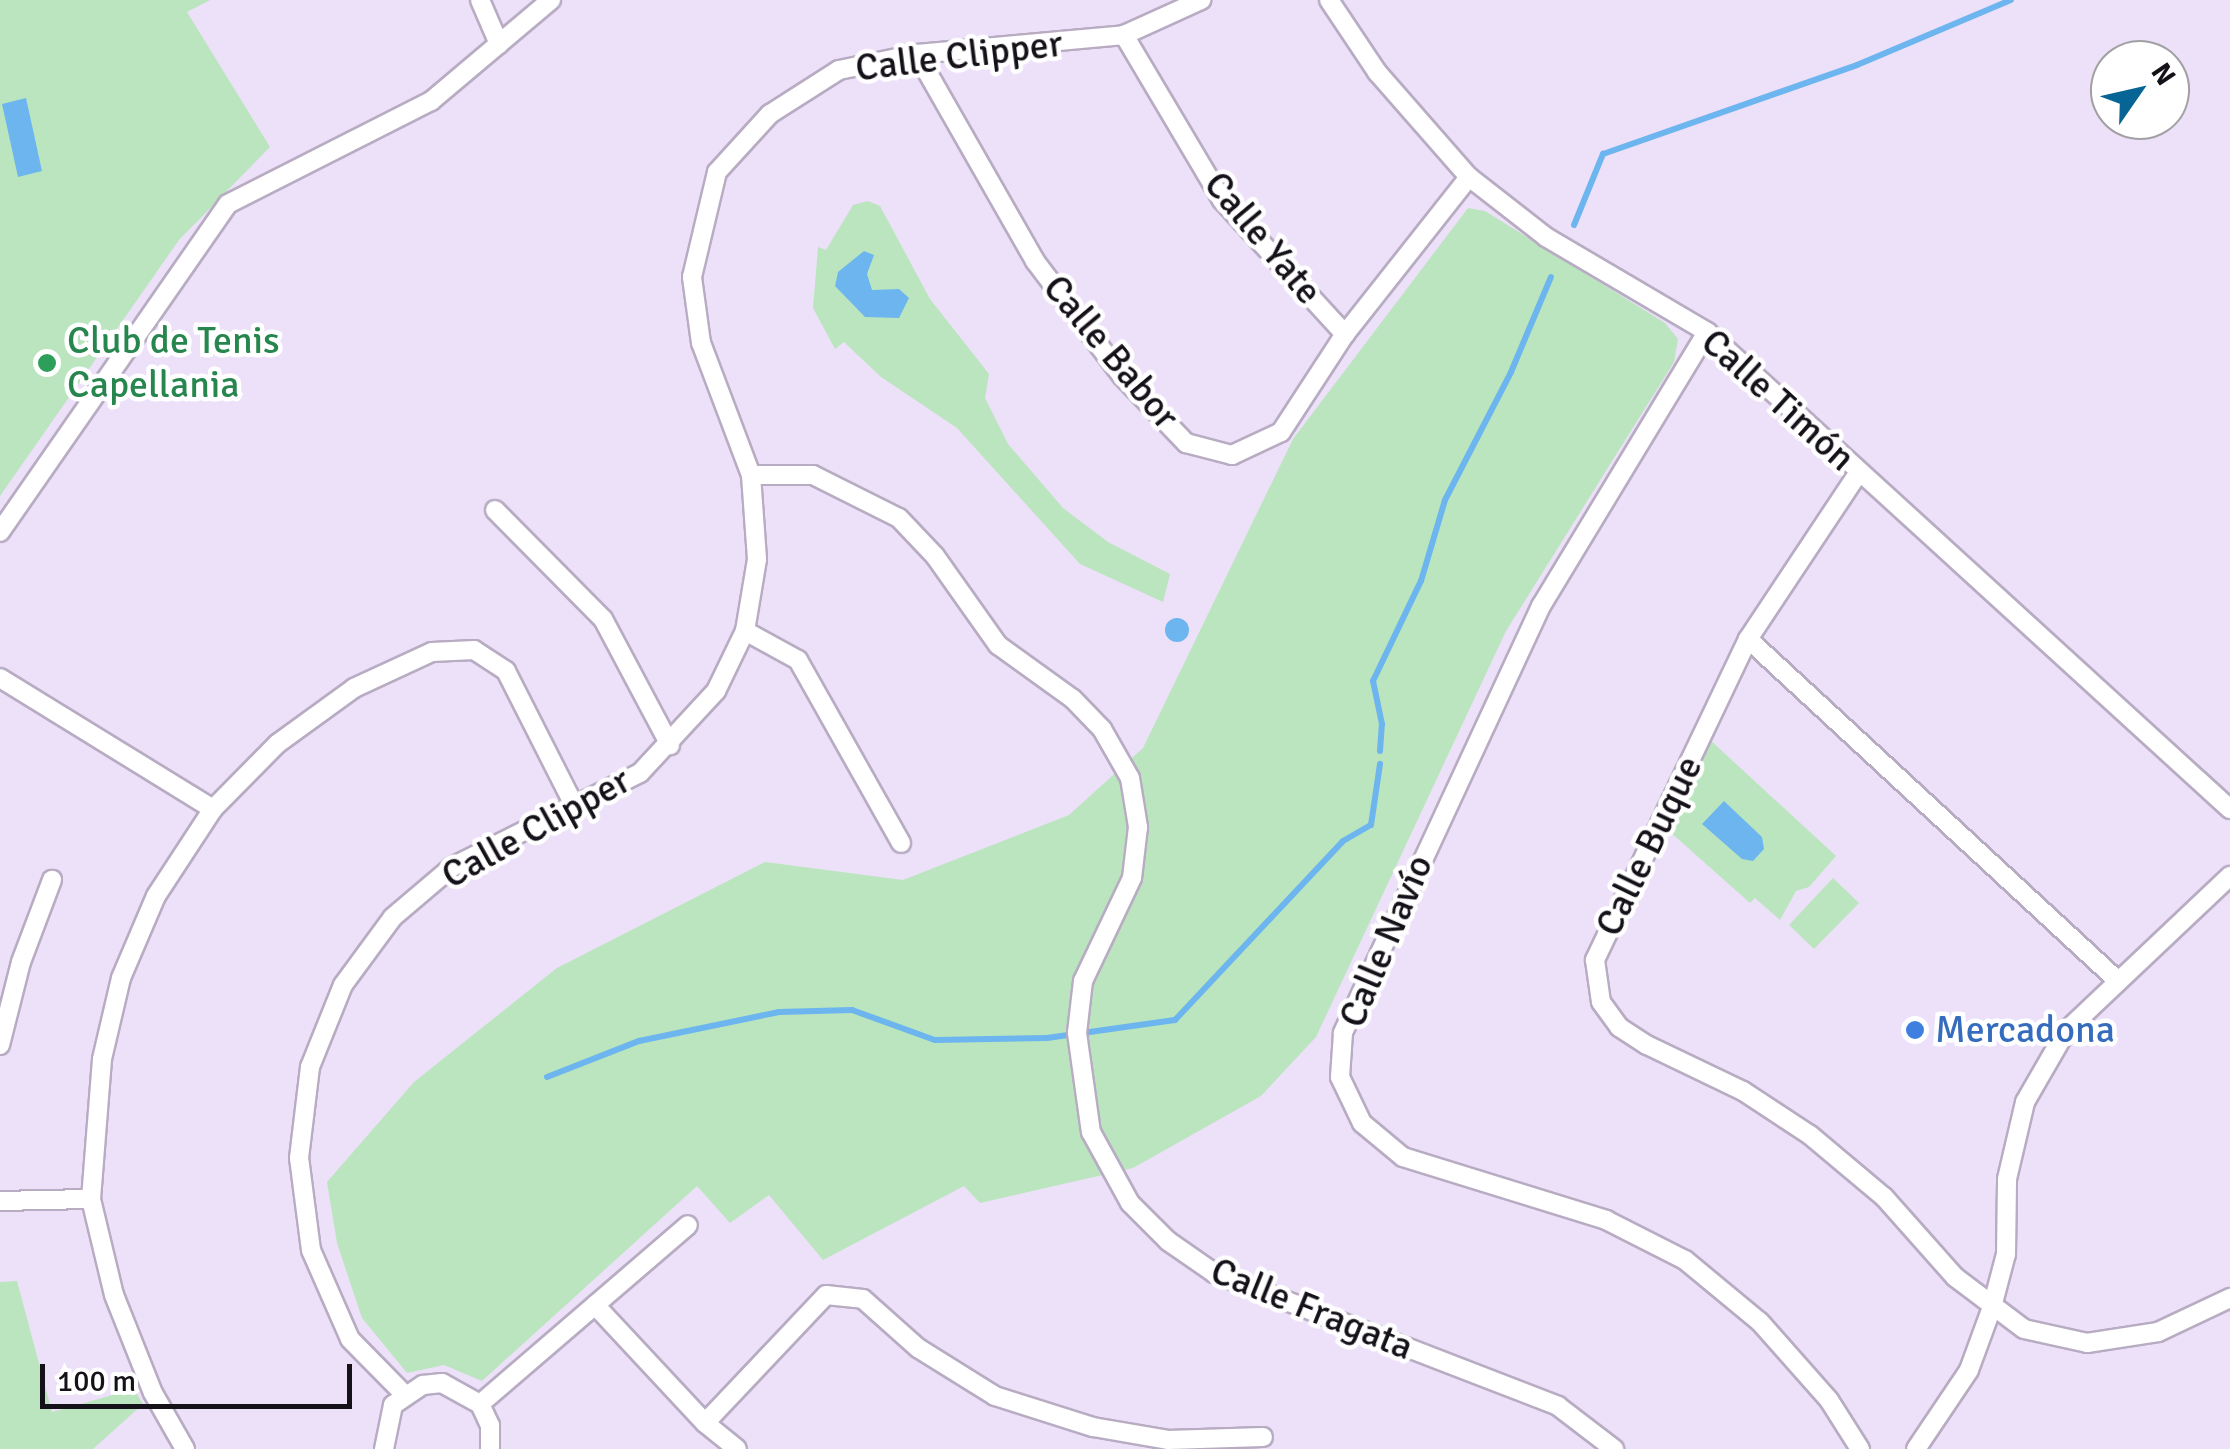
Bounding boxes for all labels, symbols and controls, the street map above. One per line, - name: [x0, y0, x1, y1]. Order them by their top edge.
- street label: Calle Clipper: [853, 21, 1065, 91]
- north arrow: [2090, 40, 2190, 140]
- text: N: [2144, 57, 2183, 92]
- street label: Calle Yate: [1194, 162, 1332, 314]
- street label: Calle Babor: [1033, 266, 1189, 438]
- place label: Club de Tenis Capellania: [67, 318, 280, 408]
- street label: Calle Timón: [1692, 319, 1864, 481]
- marker: Club de Tenis Capellania: [36, 352, 58, 374]
- street label: Calle Buque: [1586, 749, 1712, 943]
- street label: Calle Clipper: [434, 758, 638, 898]
- street label: Calle Navío: [1329, 848, 1443, 1034]
- place label: Mercadona: [1935, 1007, 2115, 1053]
- marker: Mercadona: [1904, 1019, 1926, 1041]
- street label: Calle Fragata: [1204, 1248, 1420, 1370]
- scale bar: [45, 1344, 358, 1406]
- text: 100 m: [57, 1363, 136, 1400]

